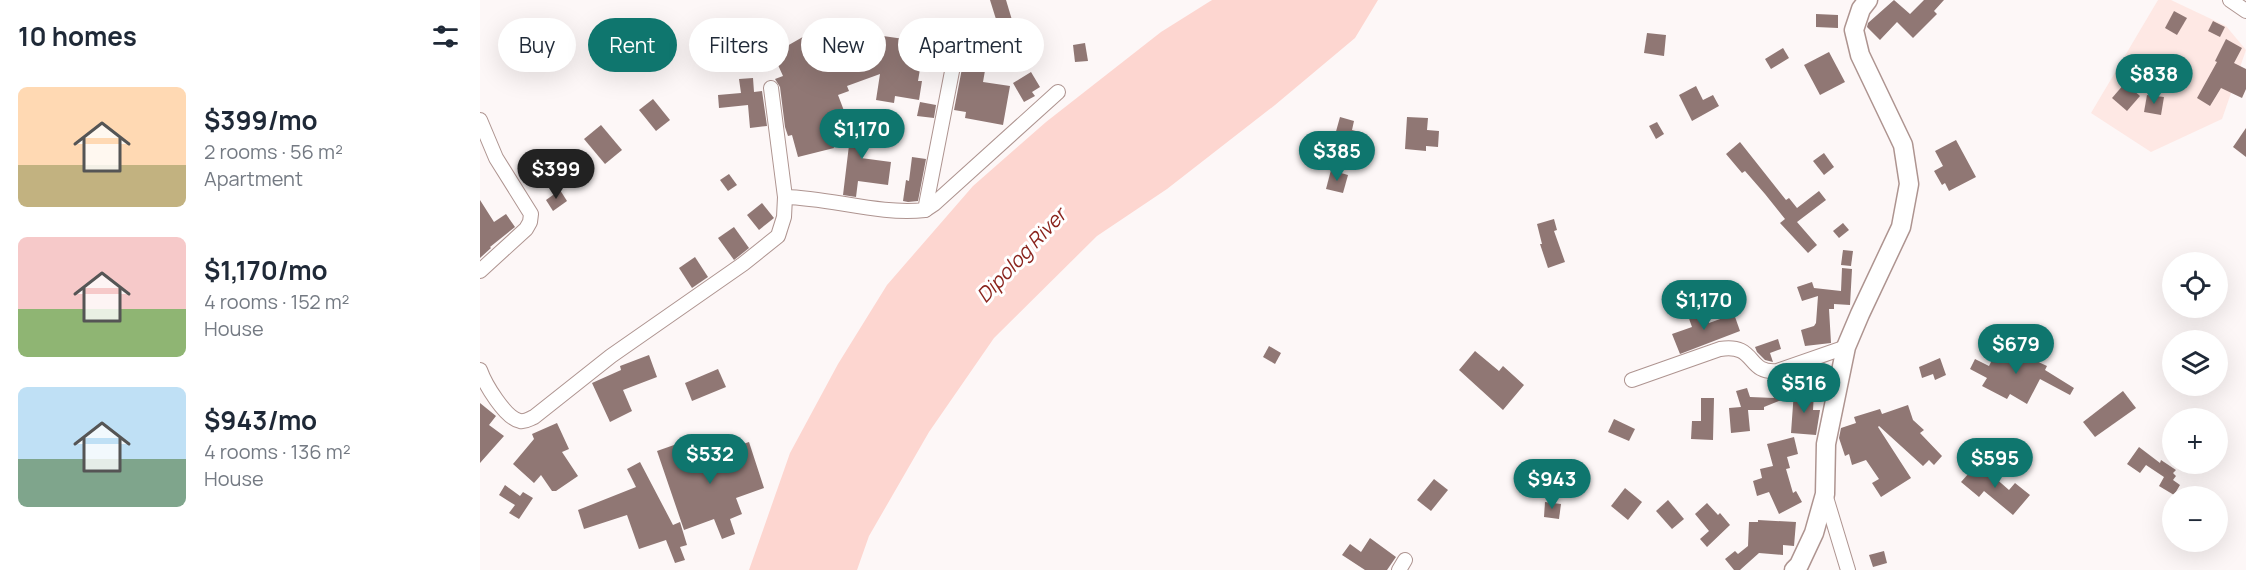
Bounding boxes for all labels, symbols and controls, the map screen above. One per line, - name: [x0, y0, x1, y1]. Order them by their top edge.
- text: 10 homes: [18, 18, 137, 54]
- chip: Buy: [498, 18, 576, 72]
- chip: Rent: [588, 18, 677, 72]
- chip: Filters: [689, 18, 789, 72]
- chip: New: [801, 18, 886, 72]
- chip: Apartment: [898, 18, 1044, 72]
- icon: filters: [429, 20, 462, 53]
- pin: $838: [2118, 54, 2190, 105]
- text: $838: [2130, 60, 2178, 87]
- text: $399/mo: [204, 102, 317, 138]
- pin: $1,170: [813, 109, 911, 160]
- icon: home: [66, 111, 138, 183]
- text: $1,170: [834, 115, 890, 142]
- pin: $385: [1301, 131, 1373, 182]
- text: $385: [1313, 137, 1361, 164]
- text: 2 rooms · 56 m²: [204, 138, 343, 165]
- pin: $399: [520, 149, 592, 200]
- text: $399: [531, 155, 581, 182]
- text: Apartment: [204, 165, 303, 192]
- water label: Dipolog River: [970, 200, 1074, 308]
- text: $1,170/mo: [204, 252, 328, 288]
- map controls: [2162, 252, 2228, 552]
- button: locate: [2162, 252, 2228, 318]
- icon: home: [66, 261, 138, 333]
- pin: $1,170: [1655, 280, 1753, 331]
- text: $1,170: [1676, 286, 1732, 313]
- text: 4 rooms · 152 m²: [204, 288, 350, 315]
- text: House: [204, 315, 264, 342]
- pin: $679: [1980, 324, 2052, 375]
- text: $679: [1992, 330, 2040, 357]
- button: layers: [2162, 330, 2228, 396]
- pin: $516: [1768, 363, 1840, 414]
- text: $516: [1781, 369, 1827, 396]
- text: $943/mo: [204, 402, 317, 438]
- button: +: [2162, 408, 2228, 474]
- icon: home: [66, 411, 138, 483]
- pin: $532: [674, 434, 746, 485]
- text: 4 rooms · 136 m²: [204, 438, 351, 465]
- pin: $595: [1959, 438, 2031, 489]
- text: $532: [686, 440, 734, 467]
- text: $595: [1971, 444, 2019, 471]
- pin: $943: [1516, 459, 1588, 510]
- text: House: [204, 465, 264, 492]
- text: $943: [1528, 465, 1576, 492]
- button: −: [2162, 486, 2228, 552]

